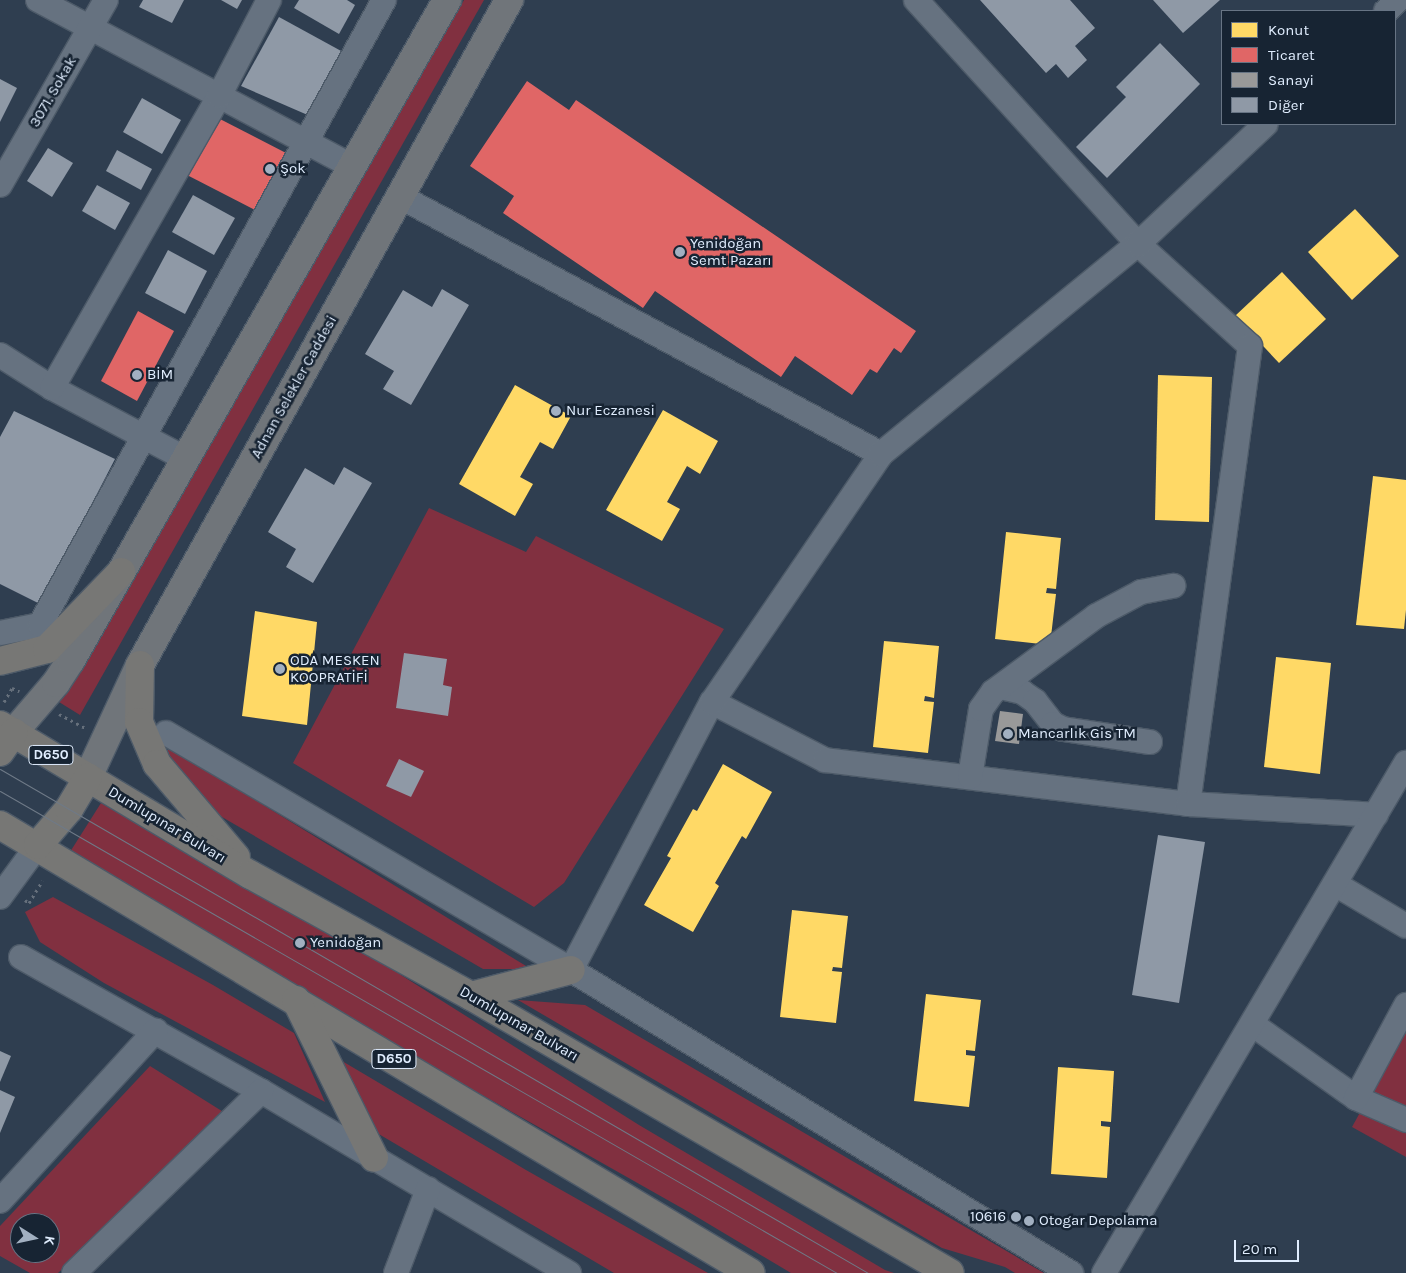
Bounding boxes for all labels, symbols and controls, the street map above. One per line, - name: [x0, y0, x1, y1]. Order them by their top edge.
- legend: [1221, 10, 1396, 125]
- text: Konut: [1268, 21, 1309, 39]
- text: Ticaret: [1268, 46, 1315, 64]
- street label: 3071. Sokak: [26, 54, 80, 130]
- text: Sanayi: [1268, 71, 1314, 89]
- text: Diğer: [1268, 96, 1304, 114]
- place label: Şok: [280, 160, 306, 178]
- marker: Şok: [264, 163, 276, 175]
- place label: Yenidoğan Semt Pazarı: [690, 234, 772, 269]
- marker: Yenidoğan Semt Pazarı: [674, 246, 686, 258]
- street label: Adnan Selekler Caddesi: [247, 312, 341, 462]
- place label: BİM: [147, 366, 173, 384]
- marker: BİM: [131, 369, 143, 381]
- place label: Nur Eczanesi: [566, 402, 655, 420]
- marker: Nur Eczanesi: [550, 405, 562, 417]
- place label: ODA MESKEN KOOPRATİFİ: [290, 651, 380, 686]
- marker: ODA MESKEN KOOPRATİFİ: [274, 663, 286, 675]
- place label: Mancarlık Gis TM: [1018, 725, 1136, 743]
- marker: Mancarlık Gis TM: [1002, 728, 1014, 740]
- road number: D650: [27, 744, 75, 766]
- street label: Dumlupınar Bulvarı: [105, 783, 229, 867]
- place label: Yenidoğan: [310, 934, 381, 952]
- marker: Yenidoğan: [294, 937, 306, 949]
- street label: Dumlupınar Bulvarı: [456, 983, 582, 1065]
- road number: D650: [370, 1048, 418, 1070]
- place label: 10616: [970, 1208, 1006, 1226]
- marker: 10616: [1010, 1211, 1022, 1223]
- place label: Otogar Depolama: [1039, 1212, 1158, 1230]
- north arrow: [10, 1213, 60, 1263]
- marker: Otogar Depolama: [1023, 1215, 1035, 1227]
- scale bar: [1236, 1230, 1301, 1262]
- text: K: [40, 1235, 58, 1247]
- text: 20 m: [1242, 1240, 1277, 1258]

